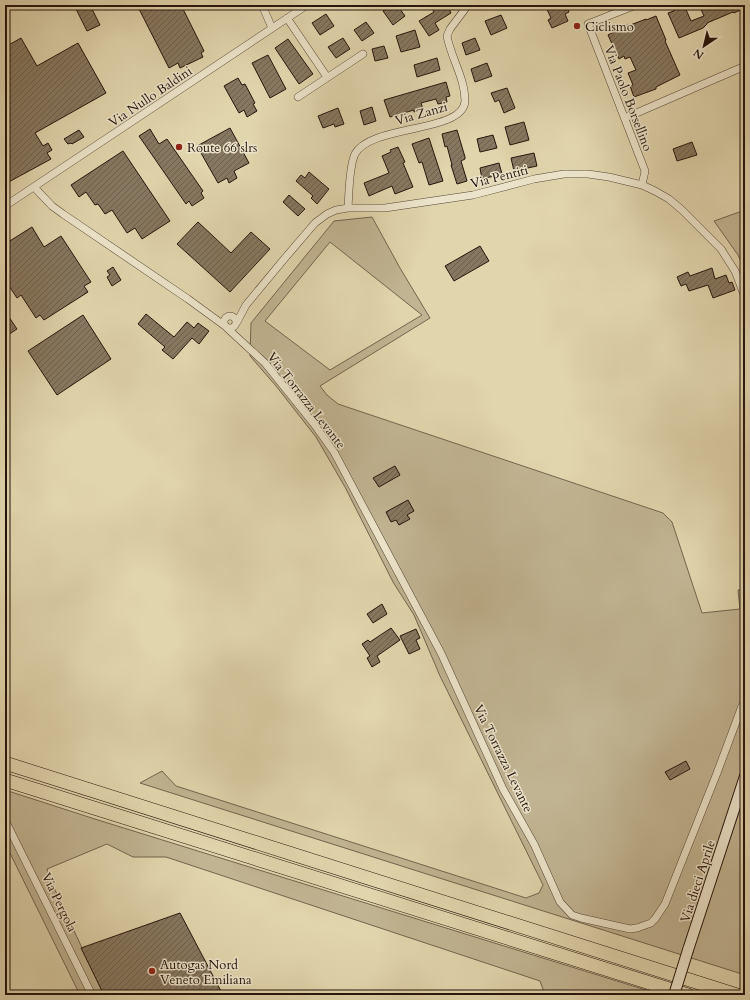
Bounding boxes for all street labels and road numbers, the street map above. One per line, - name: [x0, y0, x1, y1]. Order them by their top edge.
- street label: Via Paolo Borsellino: [600, 43, 657, 154]
- street label: Via Nullo Baldini: [105, 62, 196, 131]
- street label: Via Zanzi: [393, 98, 450, 130]
- street label: Via Pentiti: [469, 161, 530, 193]
- street label: Via Torrazza Levante: [263, 349, 350, 453]
- street label: Via Torrazza Levante: [469, 701, 537, 816]
- street label: Via dieci Aprile: [676, 838, 720, 925]
- street label: Via Pergola: [37, 870, 81, 935]

